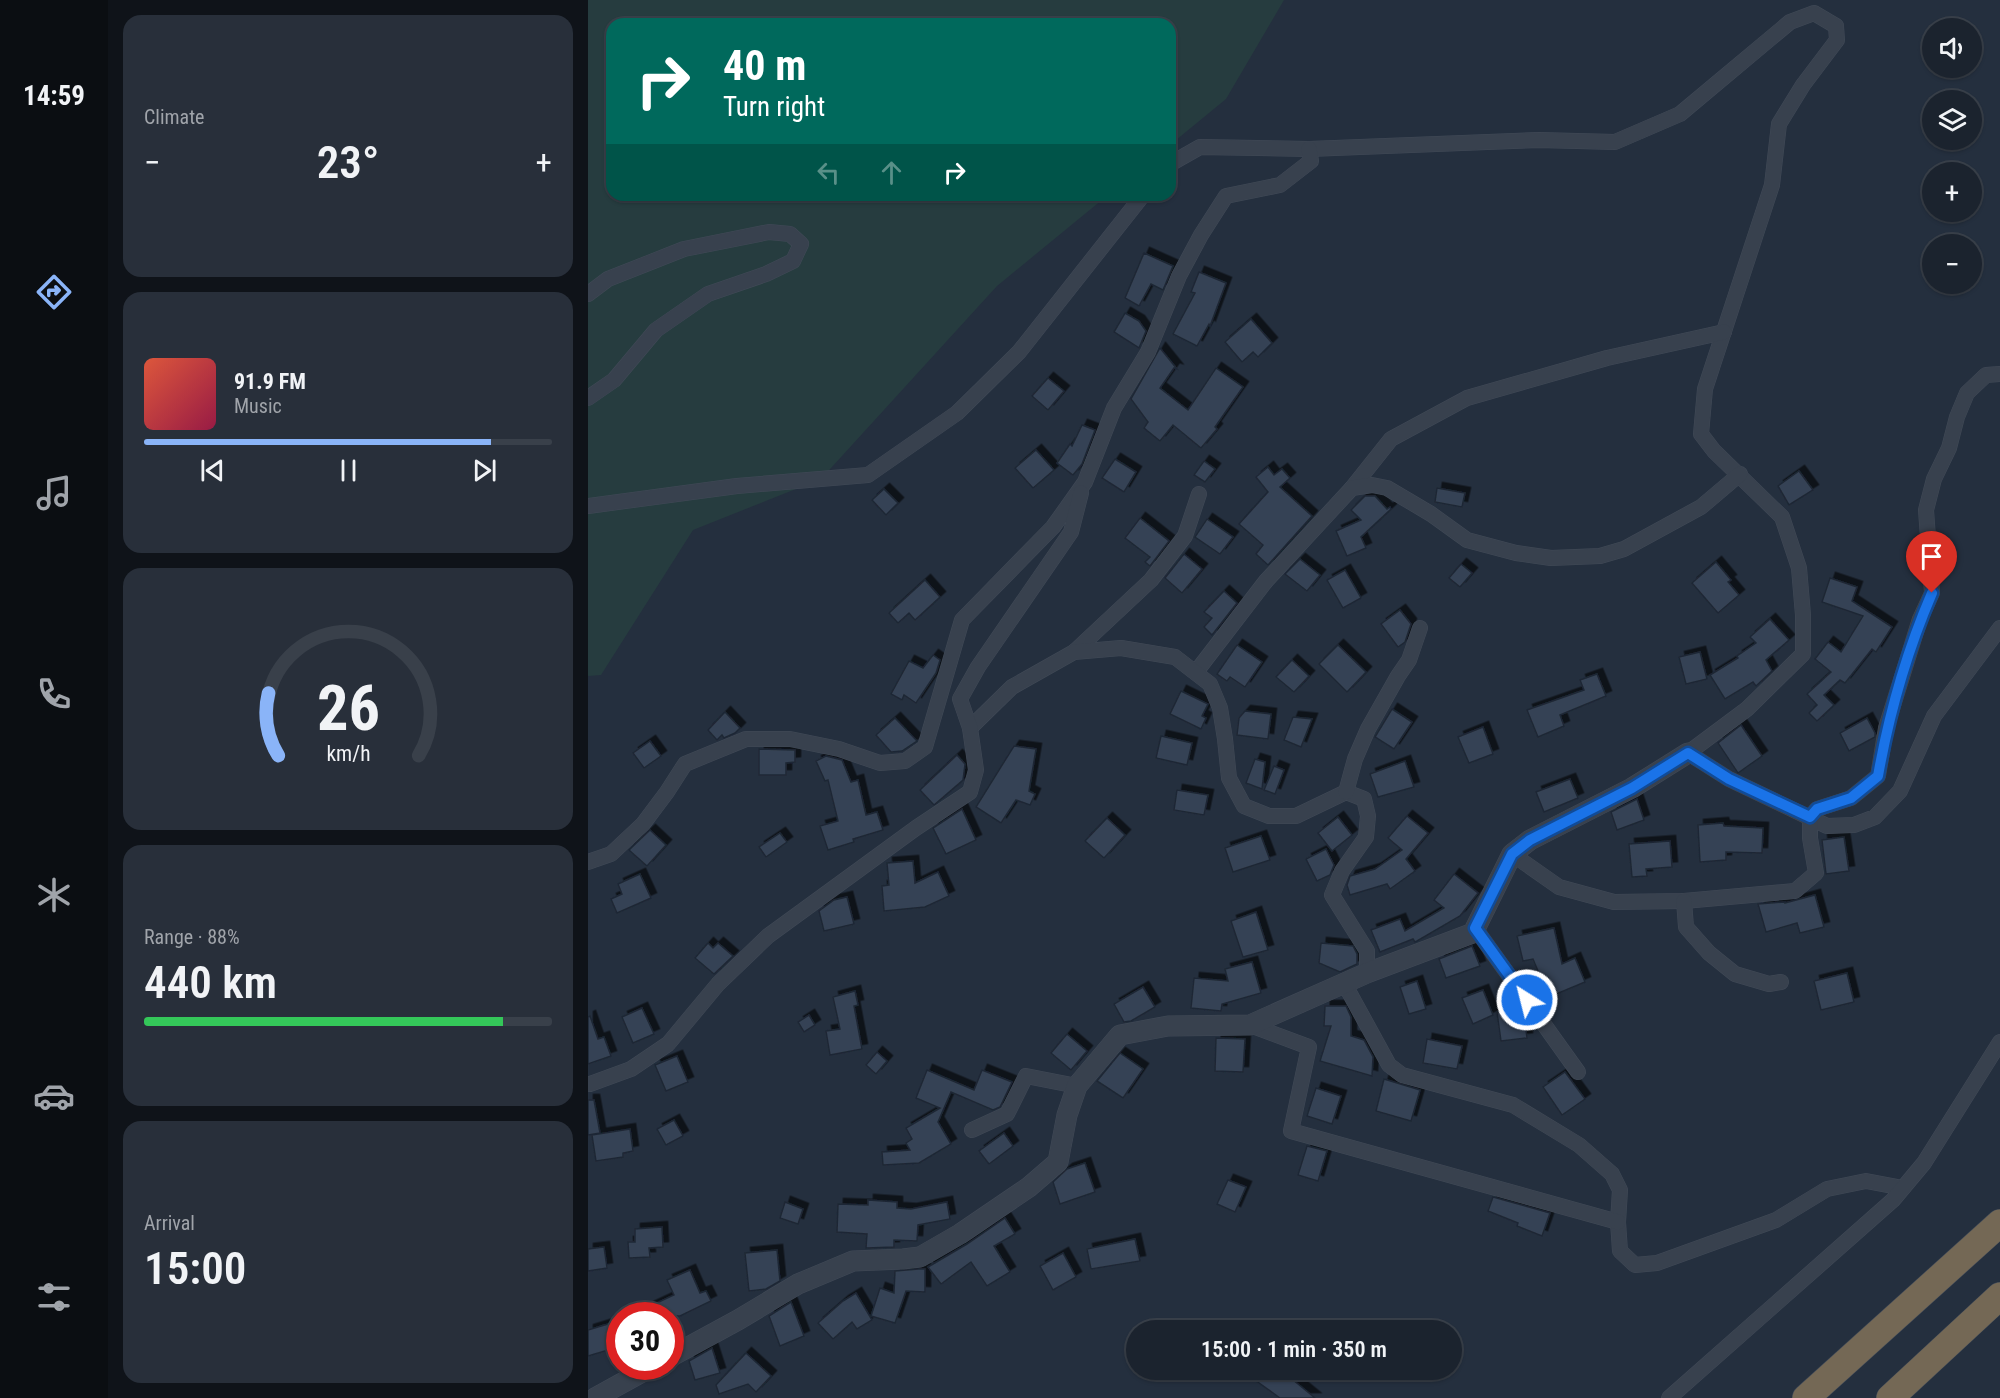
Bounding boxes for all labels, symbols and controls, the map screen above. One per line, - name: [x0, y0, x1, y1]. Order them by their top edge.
- map controls: [1922, 18, 1982, 294]
- button: sound: [1922, 18, 1982, 78]
- text: 40 m: [723, 41, 806, 90]
- icon: right: [624, 42, 702, 120]
- text: 14:59: [23, 80, 85, 112]
- button: layers: [1922, 90, 1982, 150]
- text: Turn right: [723, 91, 825, 123]
- text: Climate: [144, 105, 204, 129]
- text: 23°: [317, 136, 379, 189]
- text: −: [144, 143, 161, 182]
- text: +: [536, 143, 552, 182]
- icon: left: [812, 156, 845, 189]
- icon: ahead: [875, 156, 908, 189]
- icon: right: [938, 156, 971, 189]
- button: +: [1922, 162, 1982, 222]
- button: −: [1922, 234, 1982, 294]
- icon: directions: [33, 271, 75, 313]
- text: 91.9 FM: [234, 369, 306, 394]
- text: Music: [234, 394, 282, 418]
- icon: previous: [196, 454, 229, 487]
- icon: pause: [332, 454, 365, 487]
- icon: next: [468, 454, 501, 487]
- icon: music: [33, 472, 75, 514]
- pin: [1906, 531, 1957, 593]
- icon: arrive: [1915, 540, 1948, 573]
- text: 26: [316, 672, 380, 745]
- icon: phone: [33, 673, 75, 715]
- text: km/h: [326, 741, 370, 766]
- icon: climate: [33, 874, 75, 916]
- text: Range · 88%: [144, 925, 240, 949]
- text: 440 km: [144, 956, 277, 1009]
- position arrow: [1495, 968, 1559, 1032]
- icon: car: [33, 1075, 75, 1117]
- text: Arrival: [144, 1211, 195, 1235]
- text: 15:00: [144, 1242, 246, 1295]
- icon: filters: [33, 1276, 75, 1318]
- speed limit sign: 30: [606, 1302, 684, 1380]
- text: 15:00 · 1 min · 350 m: [1201, 1337, 1387, 1362]

